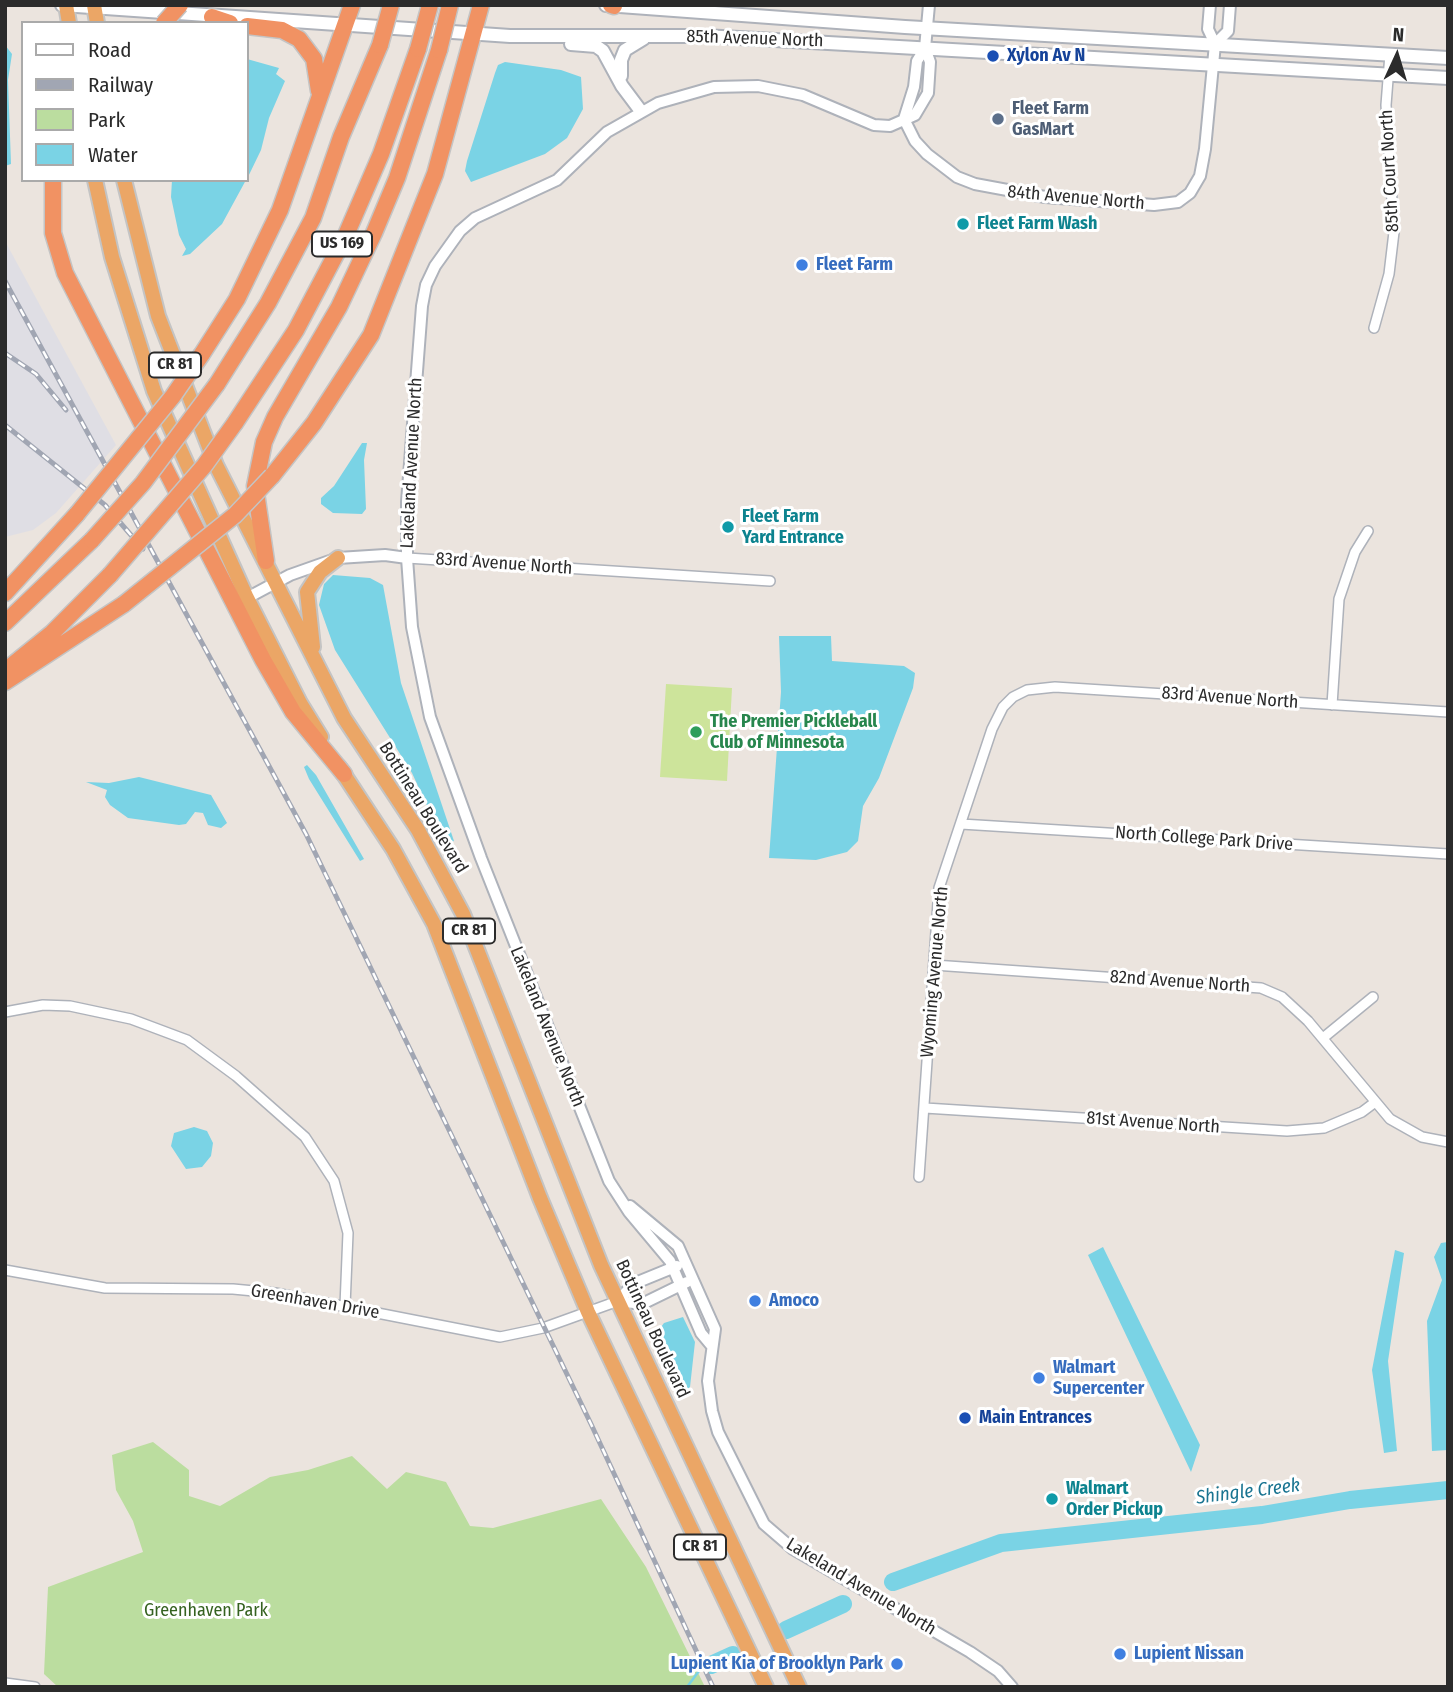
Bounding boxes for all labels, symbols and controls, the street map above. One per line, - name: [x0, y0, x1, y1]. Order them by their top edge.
- legend: [21, 21, 248, 182]
- north arrow: [1362, 21, 1432, 91]
- text: N: [1392, 23, 1405, 46]
- street label: 85th Avenue North: [686, 26, 824, 52]
- text: Road: [88, 37, 132, 63]
- place label: Xylon Av N: [1007, 45, 1085, 67]
- marker: Xylon Av N: [985, 48, 1001, 64]
- text: Railway: [88, 72, 153, 98]
- place label: Fleet Farm GasMart: [1012, 98, 1089, 140]
- text: Park: [88, 107, 125, 133]
- street label: 85th Court North: [1376, 109, 1404, 233]
- marker: Fleet Farm GasMart: [990, 111, 1006, 127]
- text: Water: [88, 142, 138, 168]
- street label: 84th Avenue North: [1006, 181, 1146, 215]
- place label: Fleet Farm Wash: [977, 213, 1097, 235]
- marker: Fleet Farm Wash: [955, 216, 971, 232]
- road number: US 169: [312, 232, 372, 256]
- place label: Fleet Farm: [816, 254, 893, 276]
- marker: Fleet Farm: [794, 257, 810, 273]
- road number: CR 81: [149, 352, 201, 378]
- street label: Lakeland Avenue North: [397, 377, 427, 549]
- place label: Fleet Farm Yard Entrance: [742, 506, 844, 548]
- marker: Fleet Farm Yard Entrance: [720, 519, 736, 535]
- street label: 83rd Avenue North: [435, 548, 573, 580]
- street label: 83rd Avenue North: [1161, 682, 1299, 714]
- place label: The Premier Pickleball Club of Minnesota: [710, 711, 877, 754]
- marker: The Premier Pickleball Club of Minnesota: [688, 724, 704, 740]
- street label: Bottineau Boulevard: [374, 738, 472, 878]
- street label: North College Park Drive: [1114, 822, 1294, 856]
- street label: Wyoming Avenue North: [917, 885, 953, 1059]
- road number: CR 81: [443, 918, 495, 944]
- street label: Lakeland Avenue North: [505, 944, 589, 1110]
- street label: 82nd Avenue North: [1109, 966, 1251, 998]
- street label: 81st Avenue North: [1086, 1108, 1220, 1138]
- street label: Bottineau Boulevard: [610, 1256, 694, 1402]
- street label: Greenhaven Drive: [249, 1280, 381, 1324]
- place label: Amoco: [769, 1290, 819, 1312]
- marker: Amoco: [747, 1293, 763, 1309]
- place label: Walmart Supercenter: [1053, 1357, 1144, 1400]
- marker: Walmart Supercenter: [1031, 1370, 1047, 1386]
- place label: Main Entrances: [979, 1407, 1092, 1429]
- marker: Main Entrances: [957, 1410, 973, 1426]
- water label: Shingle Creek: [1195, 1474, 1301, 1510]
- place label: Walmart Order Pickup: [1066, 1478, 1163, 1520]
- marker: Walmart Order Pickup: [1044, 1491, 1060, 1507]
- road number: CR 81: [674, 1534, 726, 1560]
- street label: Lakeland Avenue North: [782, 1534, 940, 1640]
- park label: Greenhaven Park: [144, 1600, 268, 1622]
- place label: Lupient Nissan: [1134, 1643, 1244, 1665]
- marker: Lupient Nissan: [1112, 1646, 1128, 1662]
- place label: Lupient Kia of Brooklyn Park: [671, 1653, 883, 1675]
- marker: Lupient Kia of Brooklyn Park: [889, 1656, 905, 1672]

